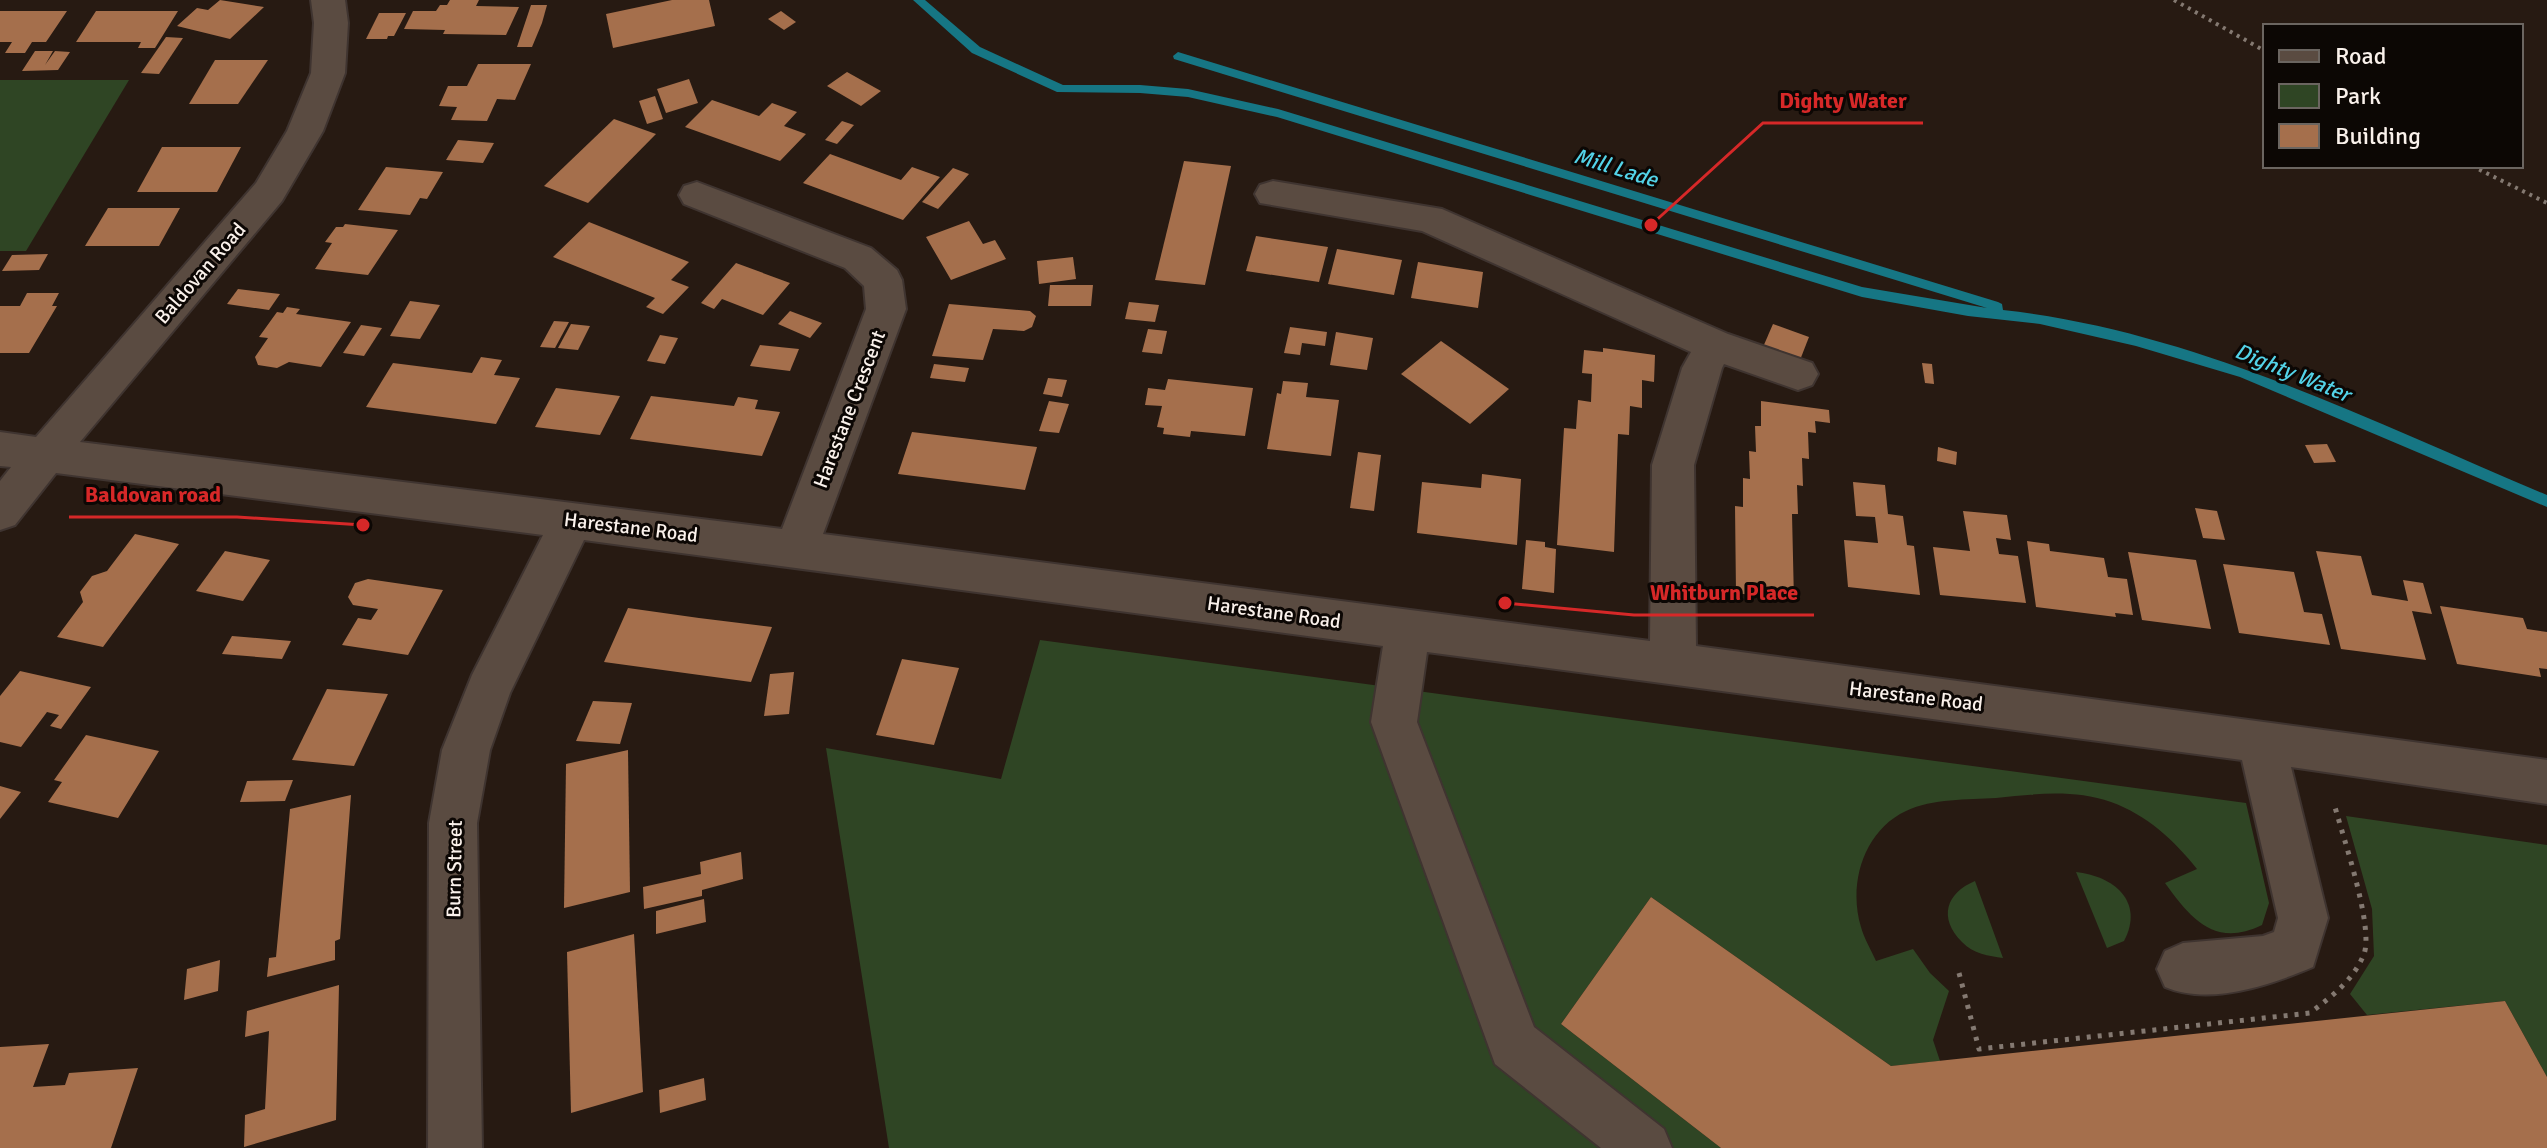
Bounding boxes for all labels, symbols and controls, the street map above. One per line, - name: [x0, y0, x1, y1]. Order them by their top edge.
- legend: [2263, 24, 2523, 168]
- text: Road: [2335, 41, 2386, 71]
- callout: Dighty Water: [1763, 77, 1923, 123]
- text: Park: [2335, 81, 2381, 111]
- text: Dighty Water: [1779, 87, 1907, 114]
- text: Building: [2335, 121, 2421, 151]
- water label: Mill Lade: [1571, 142, 1662, 193]
- street label: Baldovan Road: [150, 218, 251, 329]
- street label: Harestane Crescent: [808, 327, 891, 492]
- water label: Dighty Water: [2231, 337, 2357, 409]
- callout: Baldovan road: [69, 471, 237, 517]
- text: Baldovan road: [85, 481, 221, 508]
- street label: Harestane Road: [563, 507, 699, 548]
- callout: Whitburn Place: [1634, 569, 1814, 615]
- text: Whitburn Place: [1650, 579, 1798, 606]
- street label: Harestane Road: [1206, 591, 1342, 634]
- street label: Harestane Road: [1848, 676, 1984, 717]
- street label: Burn Street: [441, 820, 468, 918]

